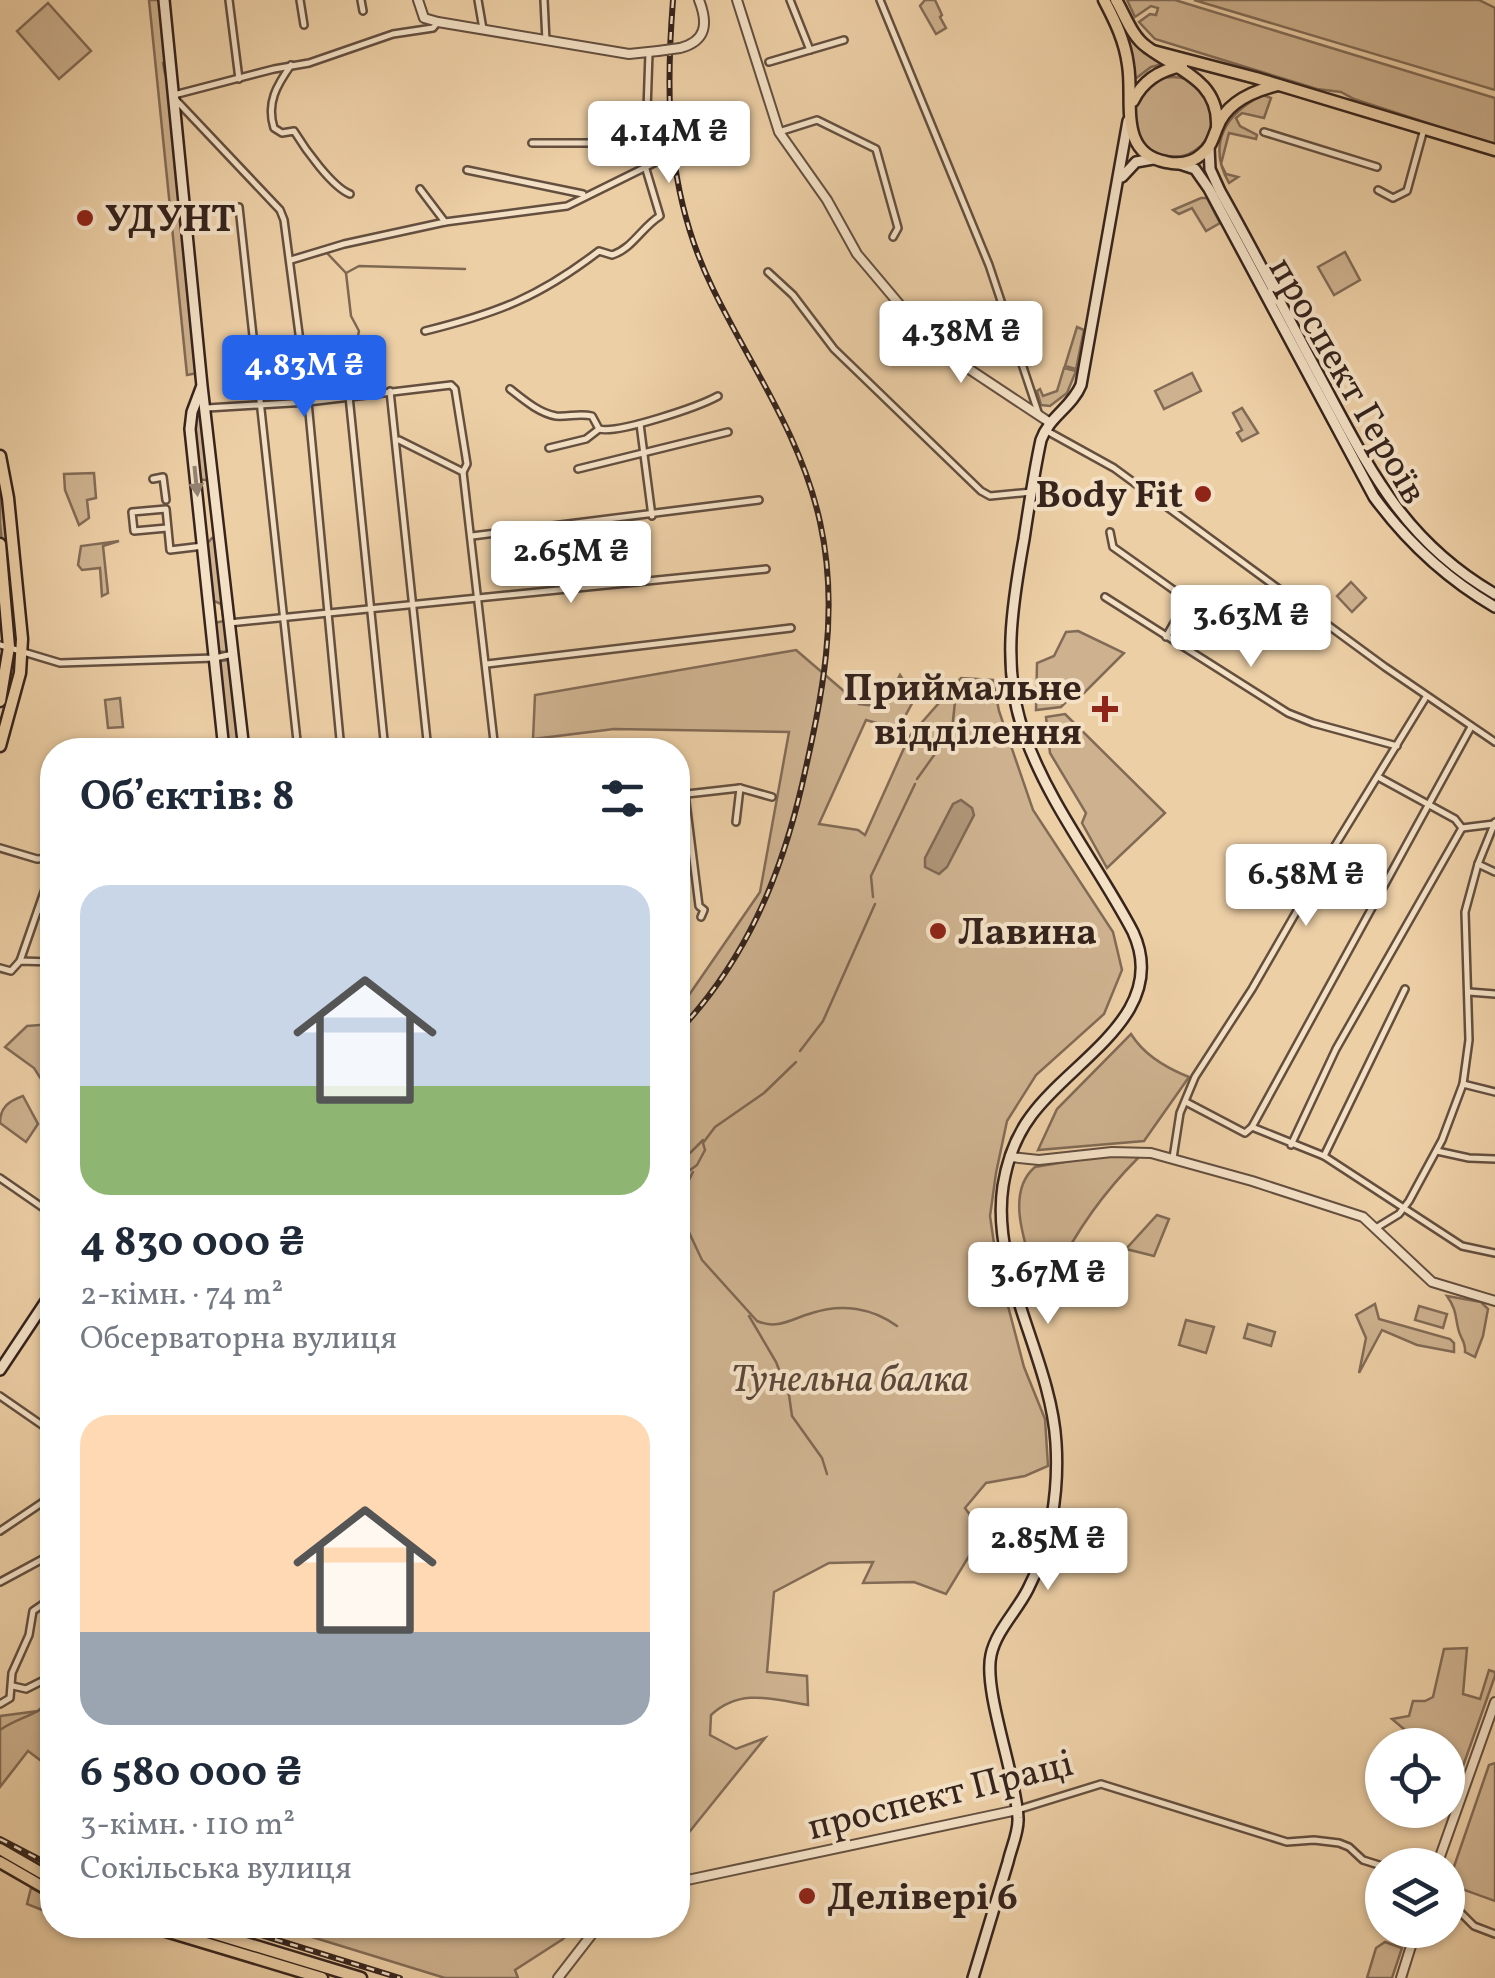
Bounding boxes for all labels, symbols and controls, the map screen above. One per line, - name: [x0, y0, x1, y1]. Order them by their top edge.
- pin: 4.14M ₴: [577, 101, 761, 186]
- text: 4.14M ₴: [610, 111, 728, 155]
- place label: УДУНТ: [105, 195, 236, 248]
- marker: УДУНТ: [74, 207, 96, 229]
- street label: проспект Героїв: [1254, 248, 1438, 515]
- pin: 4.38M ₴: [869, 301, 1053, 386]
- text: 4.38M ₴: [901, 311, 1021, 355]
- pin: 4.83M ₴: [212, 335, 396, 420]
- text: 4.83M ₴: [244, 345, 364, 389]
- one-way arrow: [188, 465, 204, 497]
- place label: Body Fit: [1036, 471, 1183, 524]
- marker: Body Fit: [1192, 483, 1214, 505]
- pin: 2.65M ₴: [479, 521, 663, 606]
- text: 2.65M ₴: [513, 531, 629, 575]
- pin: 3.63M ₴: [1159, 585, 1343, 670]
- text: 3.63M ₴: [1193, 595, 1309, 639]
- place label: Приймальне відділення: [843, 664, 1082, 761]
- marker: Приймальне відділення: [1092, 696, 1118, 722]
- text: Об’єктів: 8: [80, 769, 295, 828]
- icon: filters: [595, 771, 650, 826]
- pin: 6.58M ₴: [1214, 844, 1398, 929]
- text: 6.58M ₴: [1248, 854, 1364, 898]
- place label: Лавина: [958, 908, 1097, 961]
- marker: Лавина: [927, 920, 949, 942]
- icon: home: [275, 950, 455, 1130]
- text: 4 830 000 ₴: [80, 1215, 305, 1274]
- pin: 3.67M ₴: [956, 1242, 1140, 1327]
- text: 3.67M ₴: [990, 1252, 1106, 1296]
- text: 2-кімн. · 74 m²: [80, 1274, 283, 1318]
- text: Обсерваторна вулиця: [80, 1318, 397, 1362]
- park label: Тунельна балка: [731, 1355, 969, 1408]
- icon: home: [275, 1480, 455, 1660]
- pin: 2.85M ₴: [956, 1508, 1140, 1593]
- text: 2.85M ₴: [990, 1518, 1106, 1562]
- map controls: [1365, 1728, 1465, 1948]
- button: locate: [1365, 1728, 1465, 1828]
- street label: проспект Праці: [802, 1739, 1079, 1856]
- text: 6 580 000 ₴: [80, 1745, 302, 1804]
- text: 3-кімн. · 110 m²: [80, 1804, 295, 1848]
- text: Сокільська вулиця: [80, 1848, 352, 1892]
- button: layers: [1365, 1848, 1465, 1948]
- place label: Делівері 6: [827, 1873, 1018, 1926]
- marker: Делівері 6: [796, 1885, 818, 1907]

